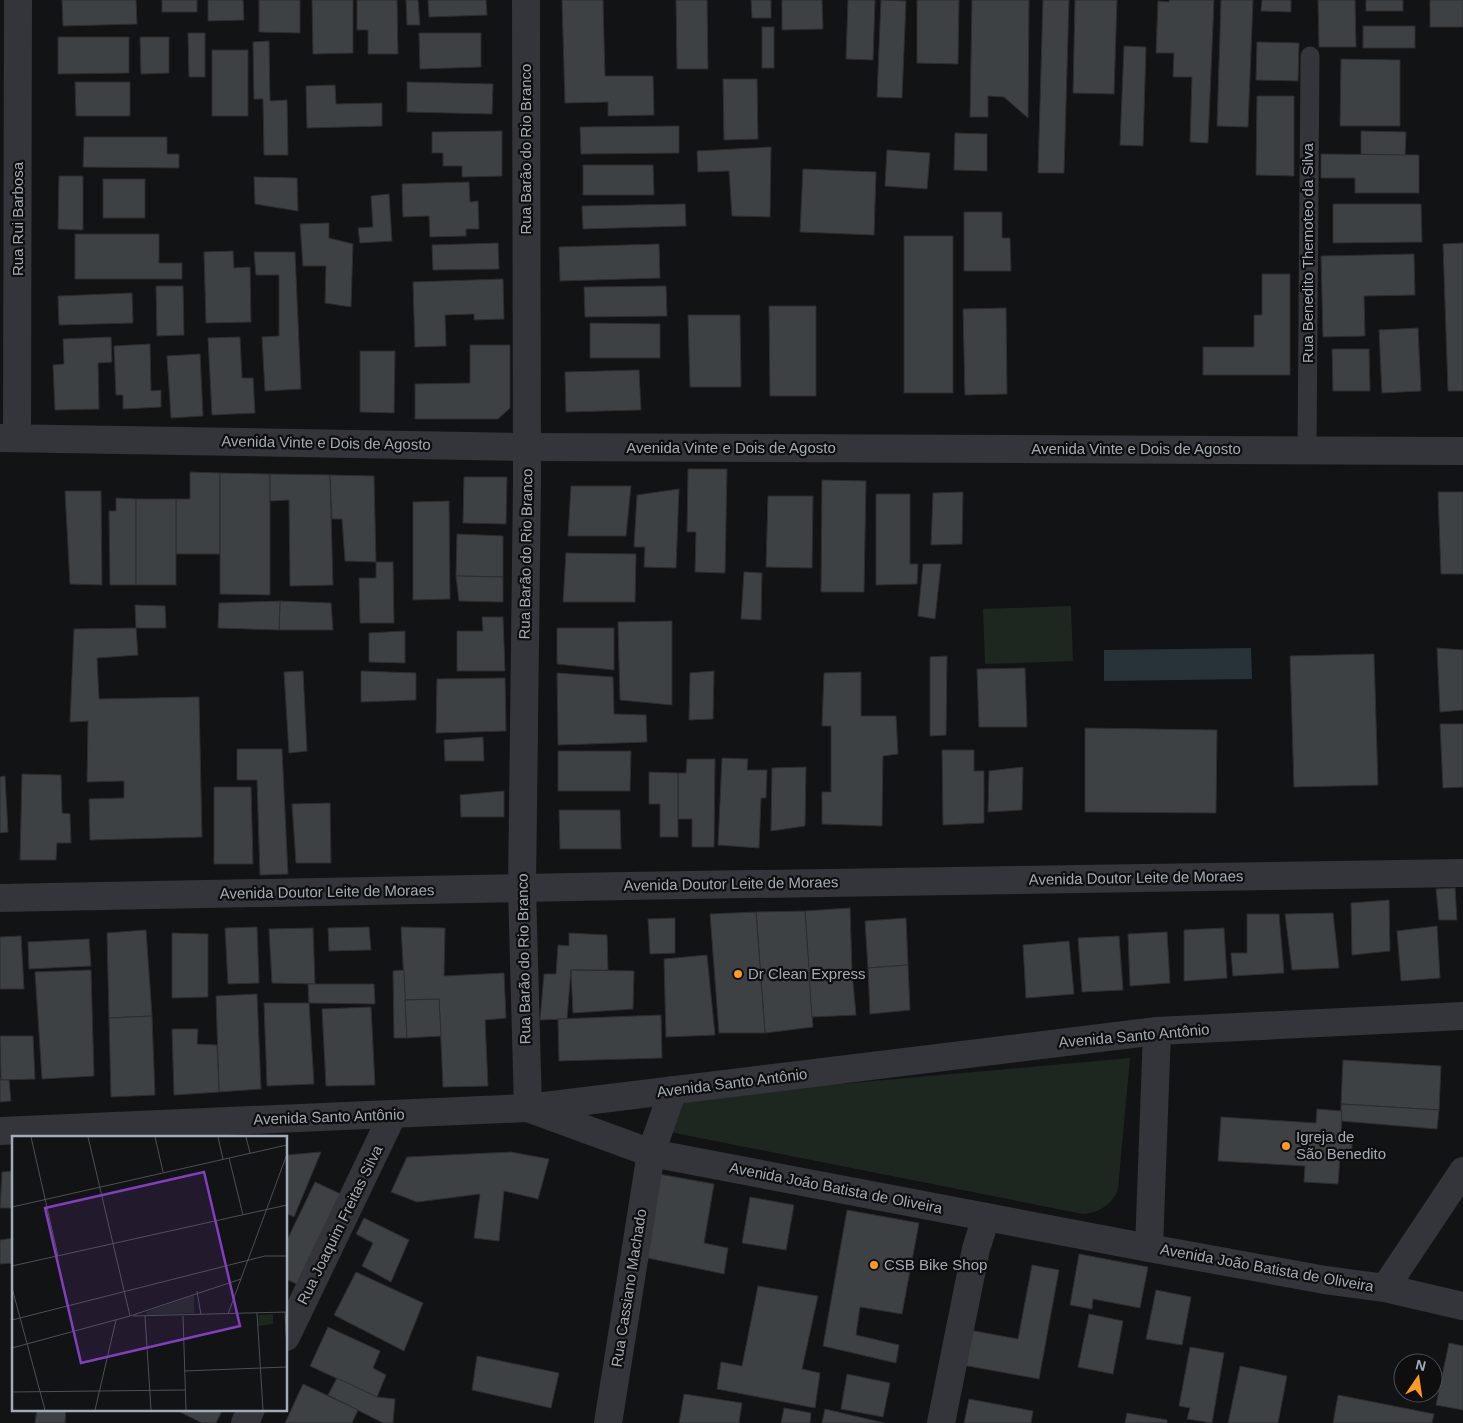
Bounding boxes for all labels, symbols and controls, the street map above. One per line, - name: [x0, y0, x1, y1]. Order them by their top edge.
- street label: Rua Barão do Rio Branco: [517, 64, 534, 234]
- street label: Rua Benedito Themoteo da Silva: [1299, 142, 1316, 363]
- street label: Rua Rui Barbosa: [9, 161, 26, 276]
- street label: Avenida Vinte e Dois de Agosto: [221, 432, 431, 453]
- street label: Avenida Vinte e Dois de Agosto: [626, 439, 836, 456]
- street label: Avenida Vinte e Dois de Agosto: [1031, 440, 1241, 457]
- street label: Rua Barão do Rio Branco: [516, 468, 535, 640]
- street label: Avenida Doutor Leite de Moraes: [1028, 867, 1244, 888]
- street label: Rua Barão do Rio Branco: [514, 873, 533, 1045]
- street label: Avenida Doutor Leite de Moraes: [623, 873, 839, 894]
- street label: Avenida Doutor Leite de Moraes: [219, 881, 435, 902]
- place label: Dr Clean Express: [748, 965, 866, 982]
- marker: Dr Clean Express: [732, 968, 744, 980]
- street label: Avenida Santo Antônio: [1058, 1020, 1210, 1051]
- street label: Avenida Santo Antônio: [656, 1065, 808, 1100]
- street label: Avenida Santo Antônio: [253, 1105, 405, 1128]
- place label: Igreja de São Benedito: [1296, 1128, 1386, 1162]
- inset map: [12, 1136, 288, 1410]
- marker: Igreja de São Benedito: [1280, 1140, 1292, 1152]
- street label: Rua Joaquim Freitas Silva: [294, 1142, 386, 1307]
- street label: Avenida João Batista de Oliveira: [728, 1159, 945, 1217]
- street label: Rua Cassiano Machado: [608, 1208, 649, 1368]
- street label: Avenida João Batista de Oliveira: [1159, 1240, 1376, 1295]
- place label: CSB Bike Shop: [884, 1256, 987, 1273]
- marker: CSB Bike Shop: [868, 1259, 880, 1271]
- north arrow: [1393, 1353, 1443, 1403]
- text: N: [1414, 1356, 1428, 1374]

